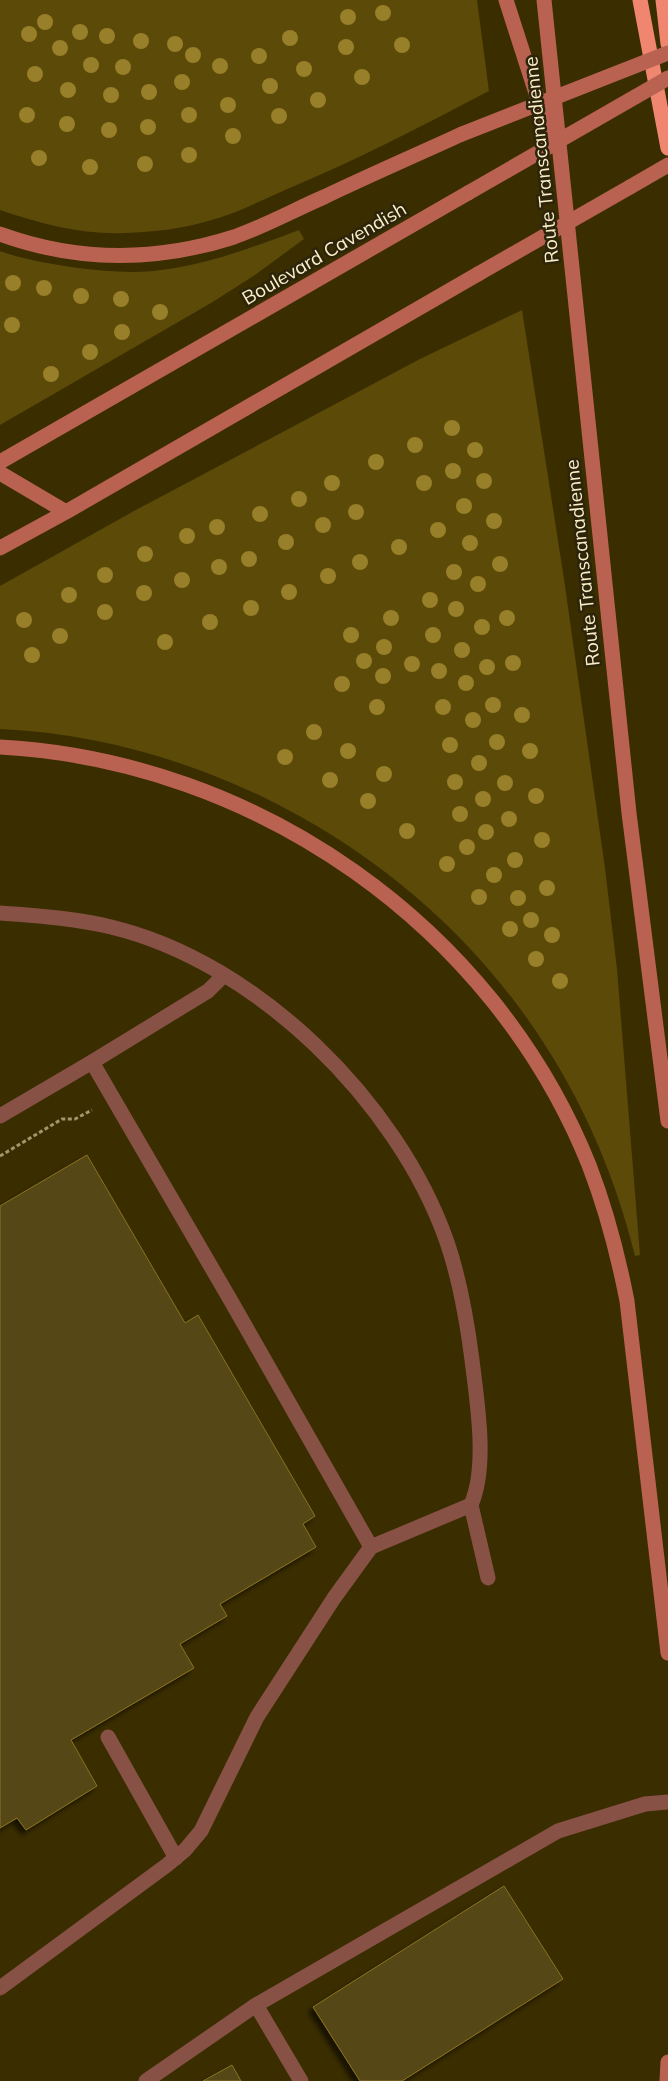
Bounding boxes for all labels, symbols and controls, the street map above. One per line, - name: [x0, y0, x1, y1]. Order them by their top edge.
- street label: Route Transcanadienne: [518, 56, 564, 264]
- street label: Boulevard Cavendish: [238, 196, 410, 310]
- street label: Route Transcanadienne: [559, 459, 605, 667]

